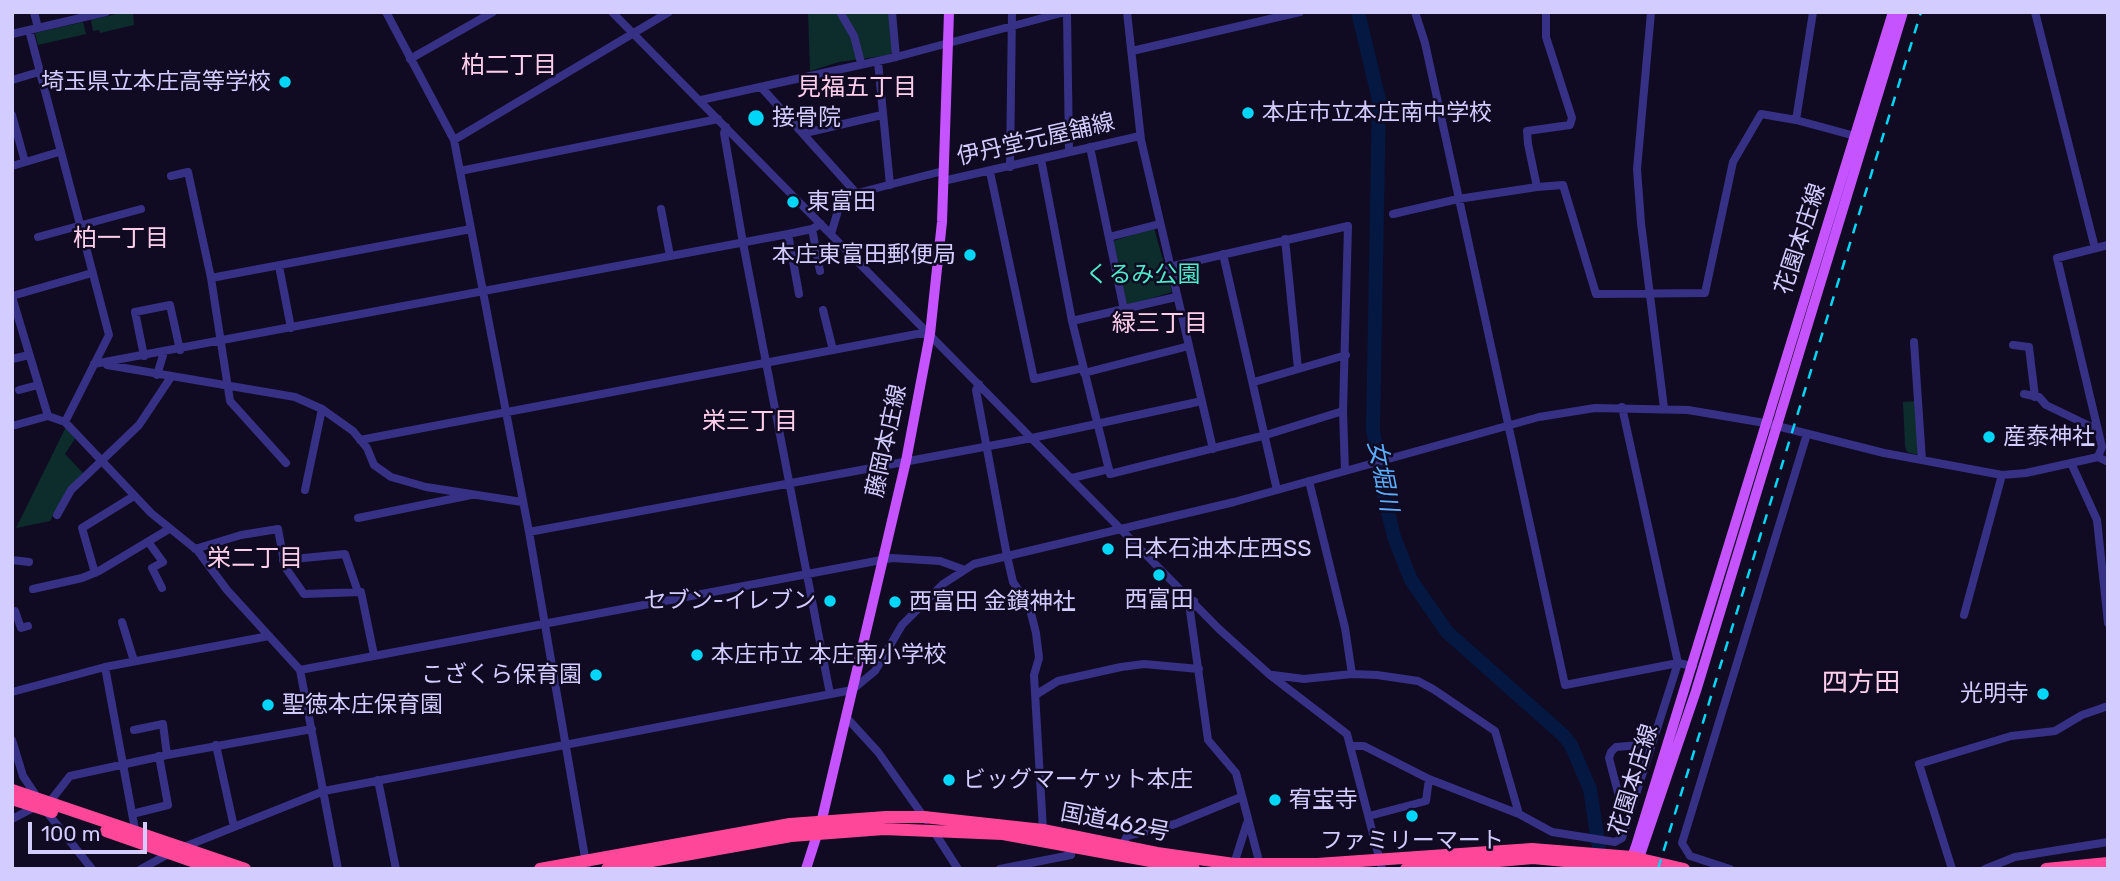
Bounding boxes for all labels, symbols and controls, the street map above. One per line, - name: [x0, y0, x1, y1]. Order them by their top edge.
- district label: 柏二丁目: [461, 52, 557, 80]
- place label: 埼玉県立本庄高等学校: [41, 68, 271, 96]
- marker: 埼玉県立本庄高等学校: [277, 74, 293, 90]
- district label: 見福五丁目: [797, 74, 917, 102]
- place label: 本庄市立本庄南中学校: [1262, 99, 1492, 127]
- place label: 接骨院: [772, 104, 841, 132]
- marker: 本庄市立本庄南中学校: [1240, 105, 1256, 121]
- marker: 接骨院: [746, 108, 766, 128]
- street label: 伊丹堂元屋舗線: [954, 108, 1118, 172]
- street label: 花園本庄線: [1770, 180, 1832, 298]
- place label: 東富田: [807, 188, 876, 216]
- marker: 東富田: [785, 194, 801, 210]
- district label: 柏一丁目: [73, 225, 169, 253]
- place label: 本庄東富田郵便局: [772, 241, 956, 269]
- marker: 本庄東富田郵便局: [962, 247, 978, 263]
- park label: くるみ公園: [1086, 261, 1200, 289]
- district label: 緑三丁目: [1112, 310, 1208, 338]
- street label: 藤岡本庄線: [862, 382, 912, 500]
- district label: 栄三丁目: [702, 408, 798, 436]
- place label: 産泰神社: [2003, 423, 2095, 451]
- marker: 産泰神社: [1981, 429, 1997, 445]
- water label: 女堀川: [1361, 438, 1403, 514]
- place label: 日本石油本庄西SS: [1122, 535, 1312, 563]
- marker: 日本石油本庄西SS: [1100, 541, 1116, 557]
- district label: 栄二丁目: [207, 545, 303, 573]
- marker: 西富田: [1151, 567, 1167, 583]
- place label: 西富田: [1125, 586, 1193, 614]
- place label: セブン-イレブン: [644, 587, 816, 615]
- place label: 西富田 金鑚神社: [909, 588, 1076, 616]
- marker: セブン-イレブン: [822, 593, 838, 609]
- marker: 西富田 金鑚神社: [887, 594, 903, 610]
- place label: 本庄市立 本庄南小学校: [711, 641, 947, 669]
- marker: 本庄市立 本庄南小学校: [689, 647, 705, 663]
- place label: こざくら保育園: [421, 661, 582, 689]
- marker: こざくら保育園: [588, 667, 604, 683]
- district label: 四方田: [1822, 667, 1900, 699]
- place label: 光明寺: [1960, 680, 2029, 708]
- marker: 光明寺: [2035, 686, 2051, 702]
- place label: 聖徳本庄保育園: [282, 691, 443, 719]
- marker: 聖徳本庄保育園: [260, 697, 276, 713]
- street label: 花園本庄線: [1604, 721, 1664, 839]
- place label: ビッグマーケット本庄: [963, 766, 1193, 794]
- marker: ビッグマーケット本庄: [941, 772, 957, 788]
- place label: 宥宝寺: [1289, 786, 1358, 814]
- marker: 宥宝寺: [1267, 792, 1283, 808]
- street label: 国道462号: [1058, 799, 1172, 847]
- scale bar: [32, 808, 150, 852]
- marker: ファミリーマート: [1404, 808, 1420, 824]
- text: 100 m: [41, 821, 100, 846]
- place label: ファミリーマート: [1320, 827, 1504, 855]

